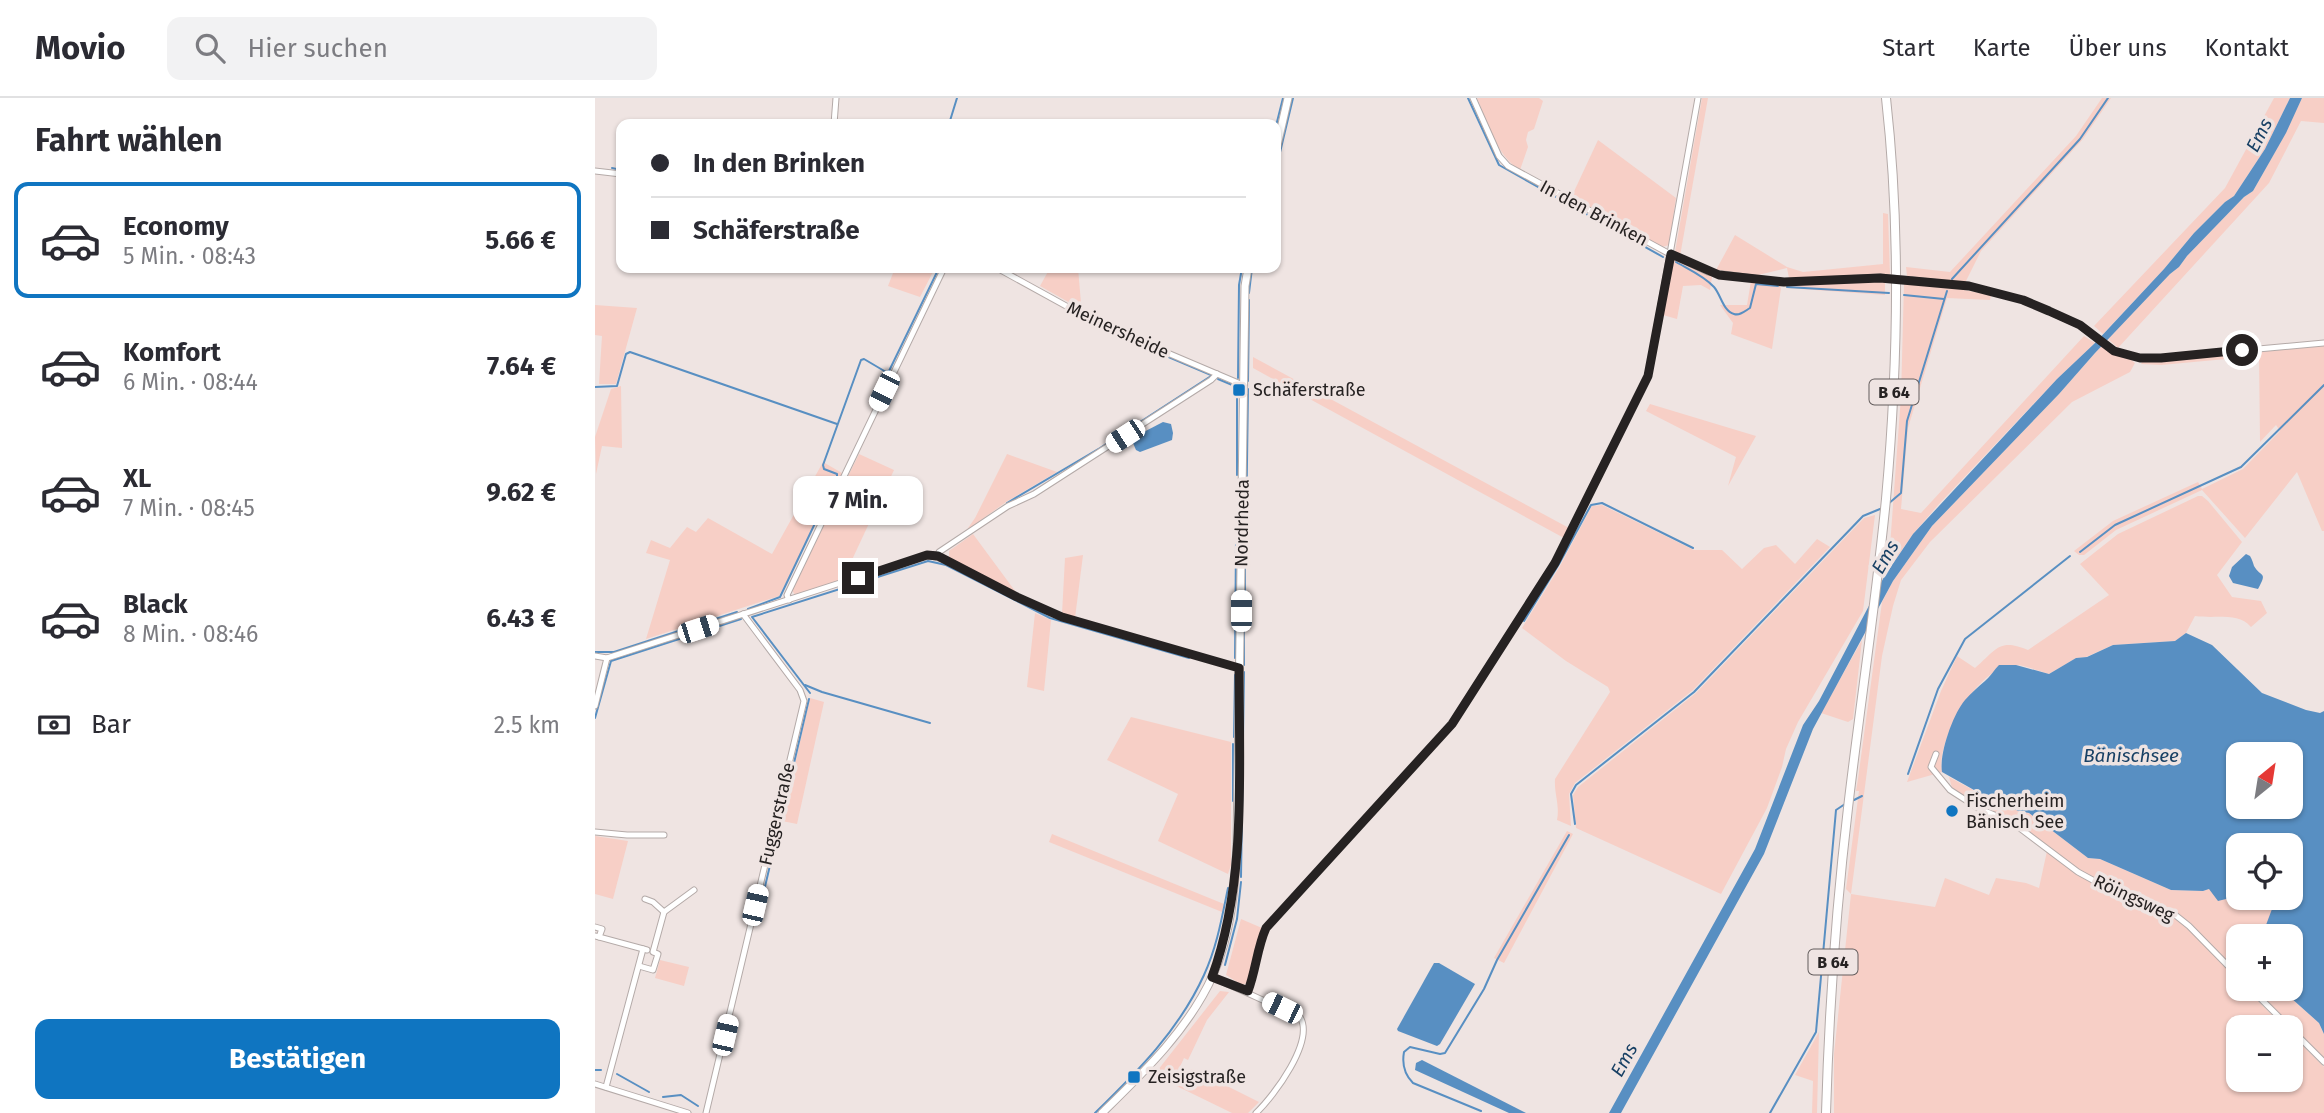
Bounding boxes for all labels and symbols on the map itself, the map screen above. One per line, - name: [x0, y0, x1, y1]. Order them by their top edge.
- water label: Ems: [2241, 114, 2277, 156]
- street label: In den Brinken: [1536, 175, 1652, 251]
- street label: Meinersheide: [1063, 297, 1173, 363]
- route start: [2226, 334, 2258, 366]
- car: [866, 368, 903, 414]
- place label: Schäferstraße: [1253, 379, 1366, 401]
- road number: B 64: [1869, 380, 1919, 404]
- marker: Schäferstraße: [1231, 382, 1247, 398]
- car: [1102, 416, 1149, 456]
- callout: 7 Min.: [793, 476, 923, 526]
- street label: Nordrheda: [1230, 479, 1254, 567]
- water label: Ems: [1866, 536, 1904, 578]
- route end: [842, 562, 874, 594]
- car: [1231, 590, 1252, 632]
- car: [675, 613, 722, 645]
- north arrow: [2226, 742, 2303, 819]
- water label: Bänischsee: [2083, 744, 2179, 767]
- street label: Fuggerstraße: [754, 760, 800, 868]
- place label: Fischerheim Bänisch See: [1966, 790, 2064, 833]
- marker: Fischerheim Bänisch See: [1944, 803, 1960, 819]
- street label: Röingsweg: [2090, 870, 2178, 926]
- car: [741, 882, 770, 928]
- road number: B 64: [1809, 950, 1857, 974]
- car: [1259, 989, 1306, 1027]
- car: [711, 1012, 740, 1058]
- water label: Ems: [1606, 1039, 1643, 1081]
- place label: Zeisigstraße: [1148, 1066, 1246, 1088]
- marker: Zeisigstraße: [1126, 1069, 1142, 1085]

